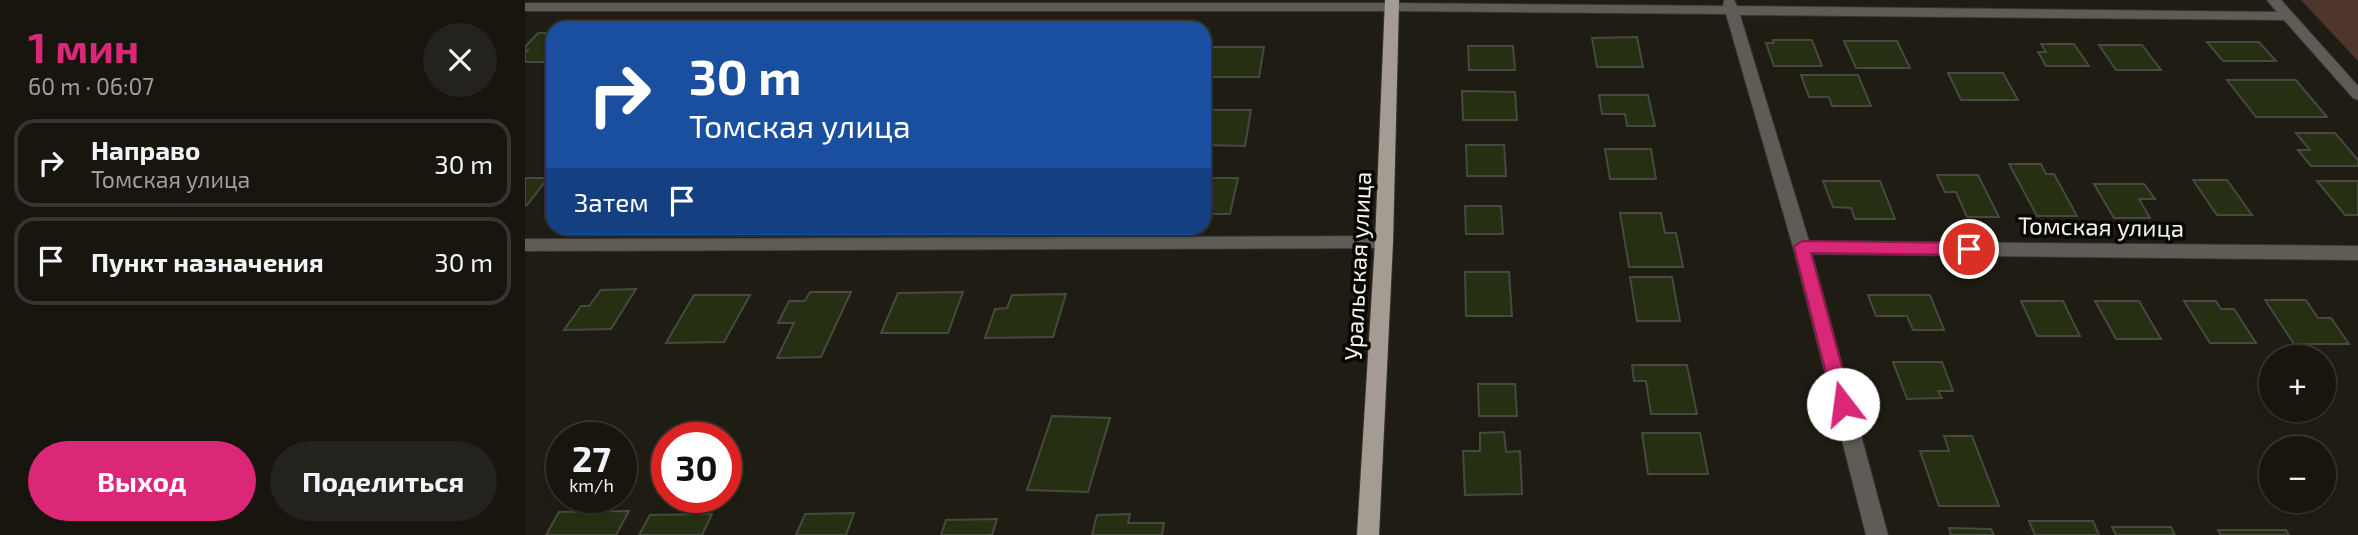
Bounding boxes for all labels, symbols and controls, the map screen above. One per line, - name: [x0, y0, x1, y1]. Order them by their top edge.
- text: 1 мин: [28, 21, 139, 71]
- button: close: [423, 23, 497, 97]
- text: 30 m: [689, 46, 801, 105]
- icon: right: [574, 49, 665, 140]
- text: 60 m · 06:07: [28, 72, 154, 100]
- text: Томская улица: [689, 106, 911, 144]
- text: Направо: [91, 134, 200, 165]
- icon: right: [32, 144, 70, 182]
- text: 30 m: [434, 148, 493, 179]
- text: Томская улица: [91, 165, 250, 193]
- street label: Уральская улица: [1338, 171, 1377, 361]
- icon: arrive: [663, 182, 701, 220]
- text: Затем: [574, 186, 649, 217]
- street label: Томская улица: [2018, 210, 2184, 243]
- pin: [1939, 219, 1999, 279]
- icon: arrive: [1950, 230, 1988, 268]
- icon: arrive: [32, 242, 70, 280]
- text: Пункт назначения: [91, 246, 324, 277]
- text: 30 m: [434, 246, 493, 277]
- map controls: [2259, 345, 2336, 513]
- button: +: [2259, 345, 2336, 422]
- position arrow: [1806, 367, 1880, 441]
- speed limit sign: 30: [651, 422, 742, 513]
- button: −: [2259, 436, 2336, 513]
- text: 27: [572, 437, 611, 479]
- button: Выход: [28, 441, 256, 521]
- button: Поделиться: [270, 441, 497, 521]
- text: km/h: [569, 474, 614, 496]

